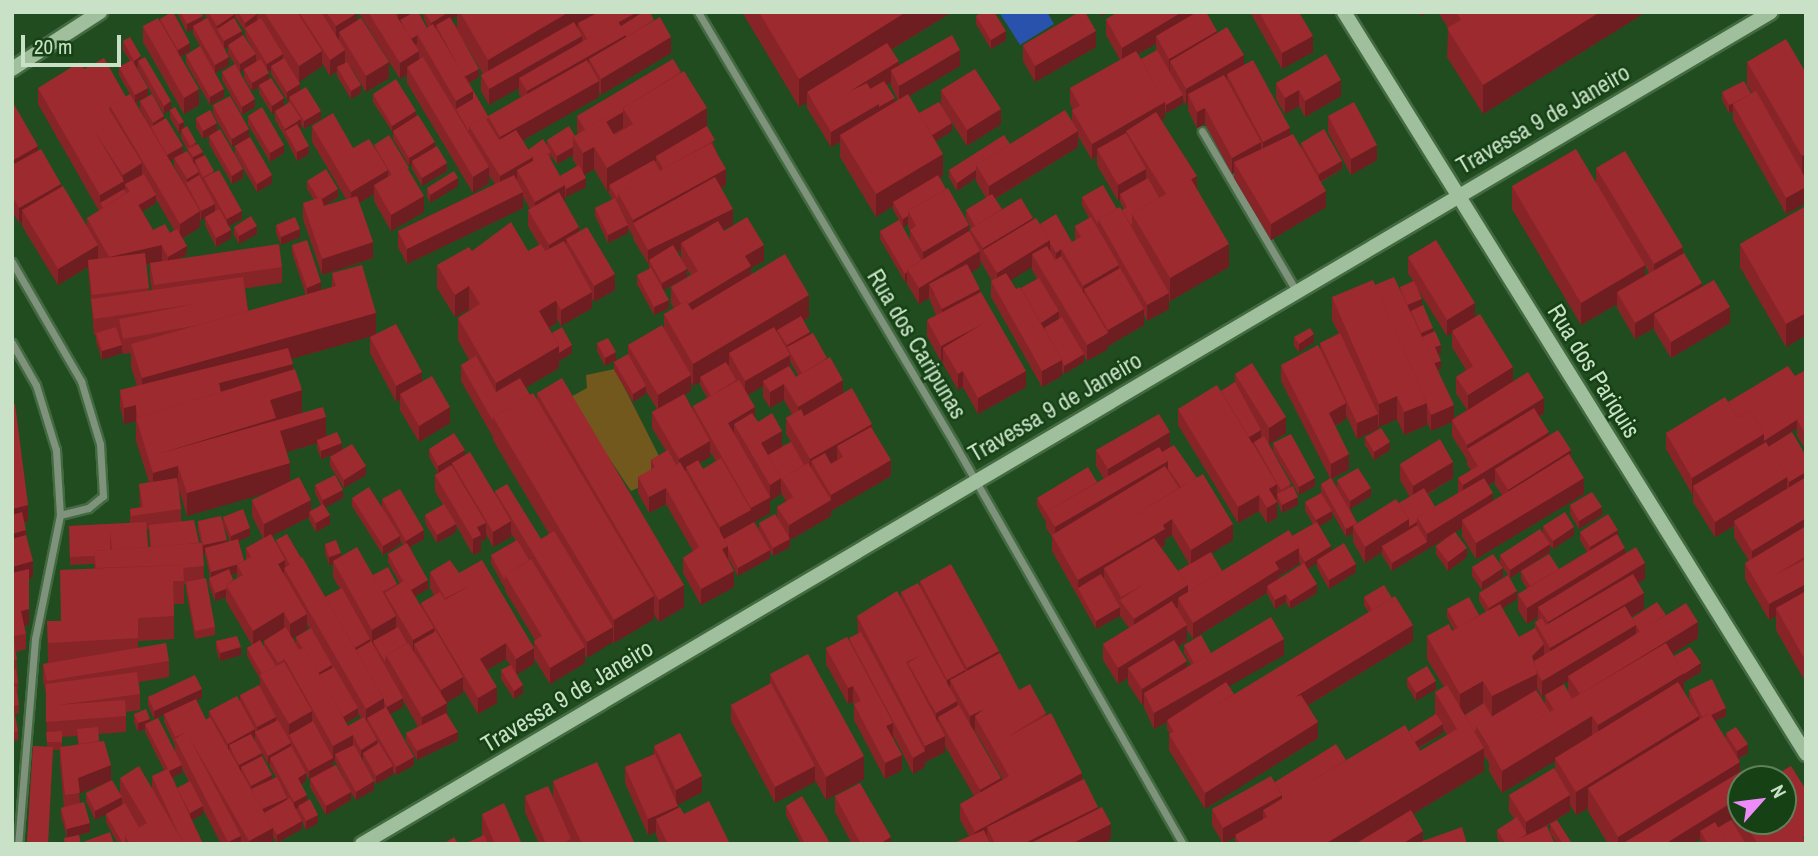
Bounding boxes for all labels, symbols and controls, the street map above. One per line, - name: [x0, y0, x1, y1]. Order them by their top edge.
- scale bar: [24, 21, 124, 65]
- text: 20 m: [34, 32, 72, 61]
- street label: Travessa 9 de Janeiro: [1451, 58, 1635, 180]
- street label: Rua dos Caripunas: [861, 264, 973, 424]
- street label: Rua dos Pariquis: [1541, 299, 1647, 443]
- street label: Travessa 9 de Janeiro: [963, 346, 1147, 468]
- street label: Travessa 9 de Janeiro: [476, 633, 658, 759]
- north arrow: [1727, 765, 1797, 835]
- text: N: [1765, 780, 1793, 802]

